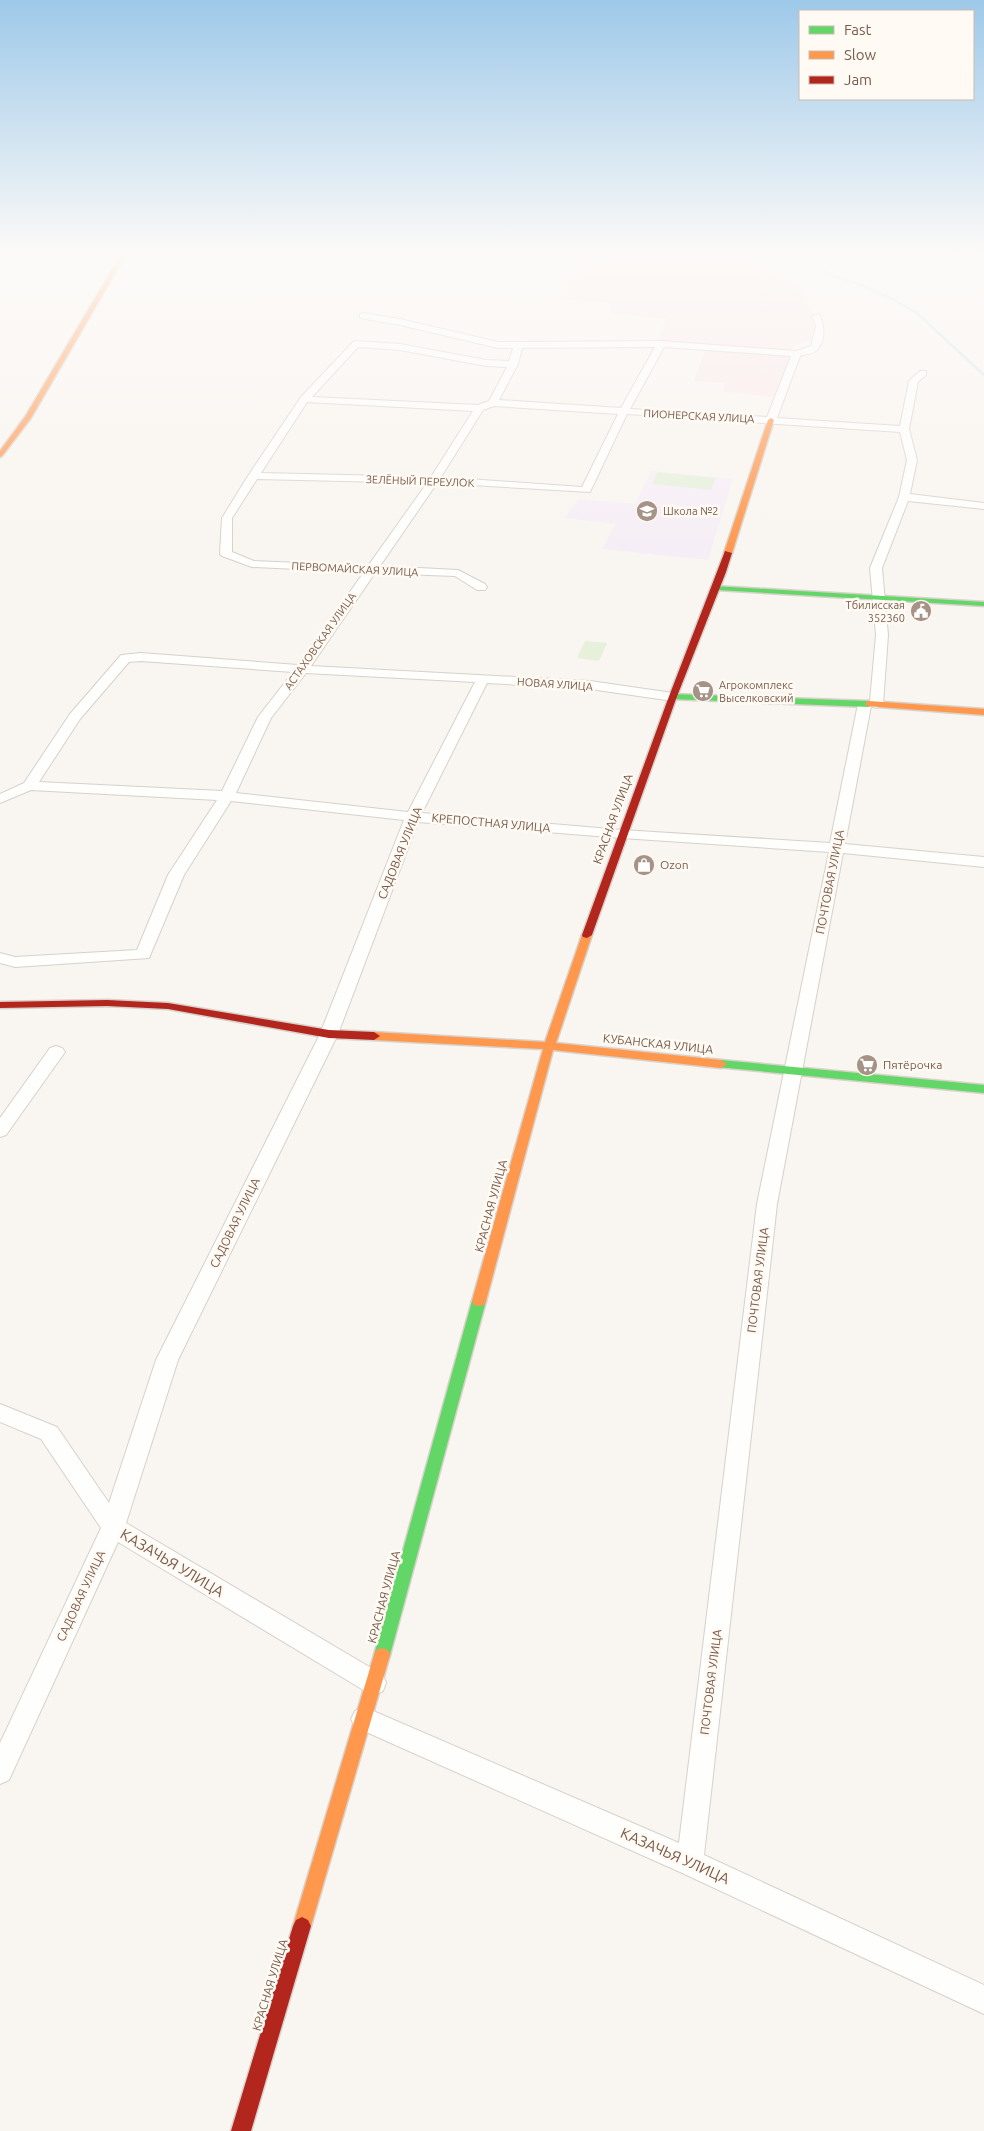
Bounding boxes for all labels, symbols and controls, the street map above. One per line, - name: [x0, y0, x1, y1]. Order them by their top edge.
- legend: [799, 10, 974, 100]
- text: Fast: [844, 21, 872, 38]
- text: Slow: [844, 46, 877, 63]
- text: Jam: [844, 71, 872, 88]
- street label: ПИОНЕРСКАЯ УЛИЦА: [643, 407, 756, 425]
- street label: ЗЕЛЁНЫЙ ПЕРЕУЛОК: [366, 473, 475, 489]
- school or university icon: Школа №2: [635, 499, 659, 523]
- place label: Школа №2: [663, 505, 718, 517]
- street label: ПЕРВОМАЙСКАЯ УЛИЦА: [291, 560, 420, 578]
- street label: АСТАХОВСКАЯ УЛИЦА: [282, 589, 359, 692]
- place label: Тбилисская 352360: [846, 599, 905, 624]
- public building icon: Тбилисская 352360: [909, 599, 933, 623]
- street label: НОВАЯ УЛИЦА: [517, 675, 594, 693]
- supermarket icon: Агрокомплекс Выселковский: [691, 679, 715, 703]
- place label: Агрокомплекс Выселковский: [719, 679, 794, 704]
- street label: КРАСНАЯ УЛИЦА: [590, 772, 635, 866]
- street label: САДОВАЯ УЛИЦА: [375, 804, 424, 901]
- street label: КРЕПОСТНАЯ УЛИЦА: [431, 811, 551, 834]
- street label: ПОЧТОВАЯ УЛИЦА: [813, 828, 846, 935]
- shop icon: Ozon: [632, 853, 656, 877]
- place label: Ozon: [660, 858, 689, 871]
- street label: КУБАНСКАЯ УЛИЦА: [602, 1031, 714, 1056]
- supermarket icon: Пятёрочка: [855, 1053, 879, 1077]
- place label: Пятёрочка: [883, 1058, 942, 1071]
- street label: КРАСНАЯ УЛИЦА: [472, 1158, 509, 1254]
- street label: САДОВАЯ УЛИЦА: [207, 1175, 262, 1270]
- street label: ПОЧТОВАЯ УЛИЦА: [745, 1226, 770, 1333]
- street label: КАЗАЧЬЯ УЛИЦА: [117, 1525, 227, 1600]
- street label: САДОВАЯ УЛИЦА: [54, 1548, 107, 1643]
- street label: КРАСНАЯ УЛИЦА: [365, 1549, 402, 1645]
- street label: ПОЧТОВАЯ УЛИЦА: [698, 1628, 723, 1735]
- street label: КАЗАЧЬЯ УЛИЦА: [618, 1824, 733, 1887]
- street label: КРАСНАЯ УЛИЦА: [249, 1937, 290, 2032]

